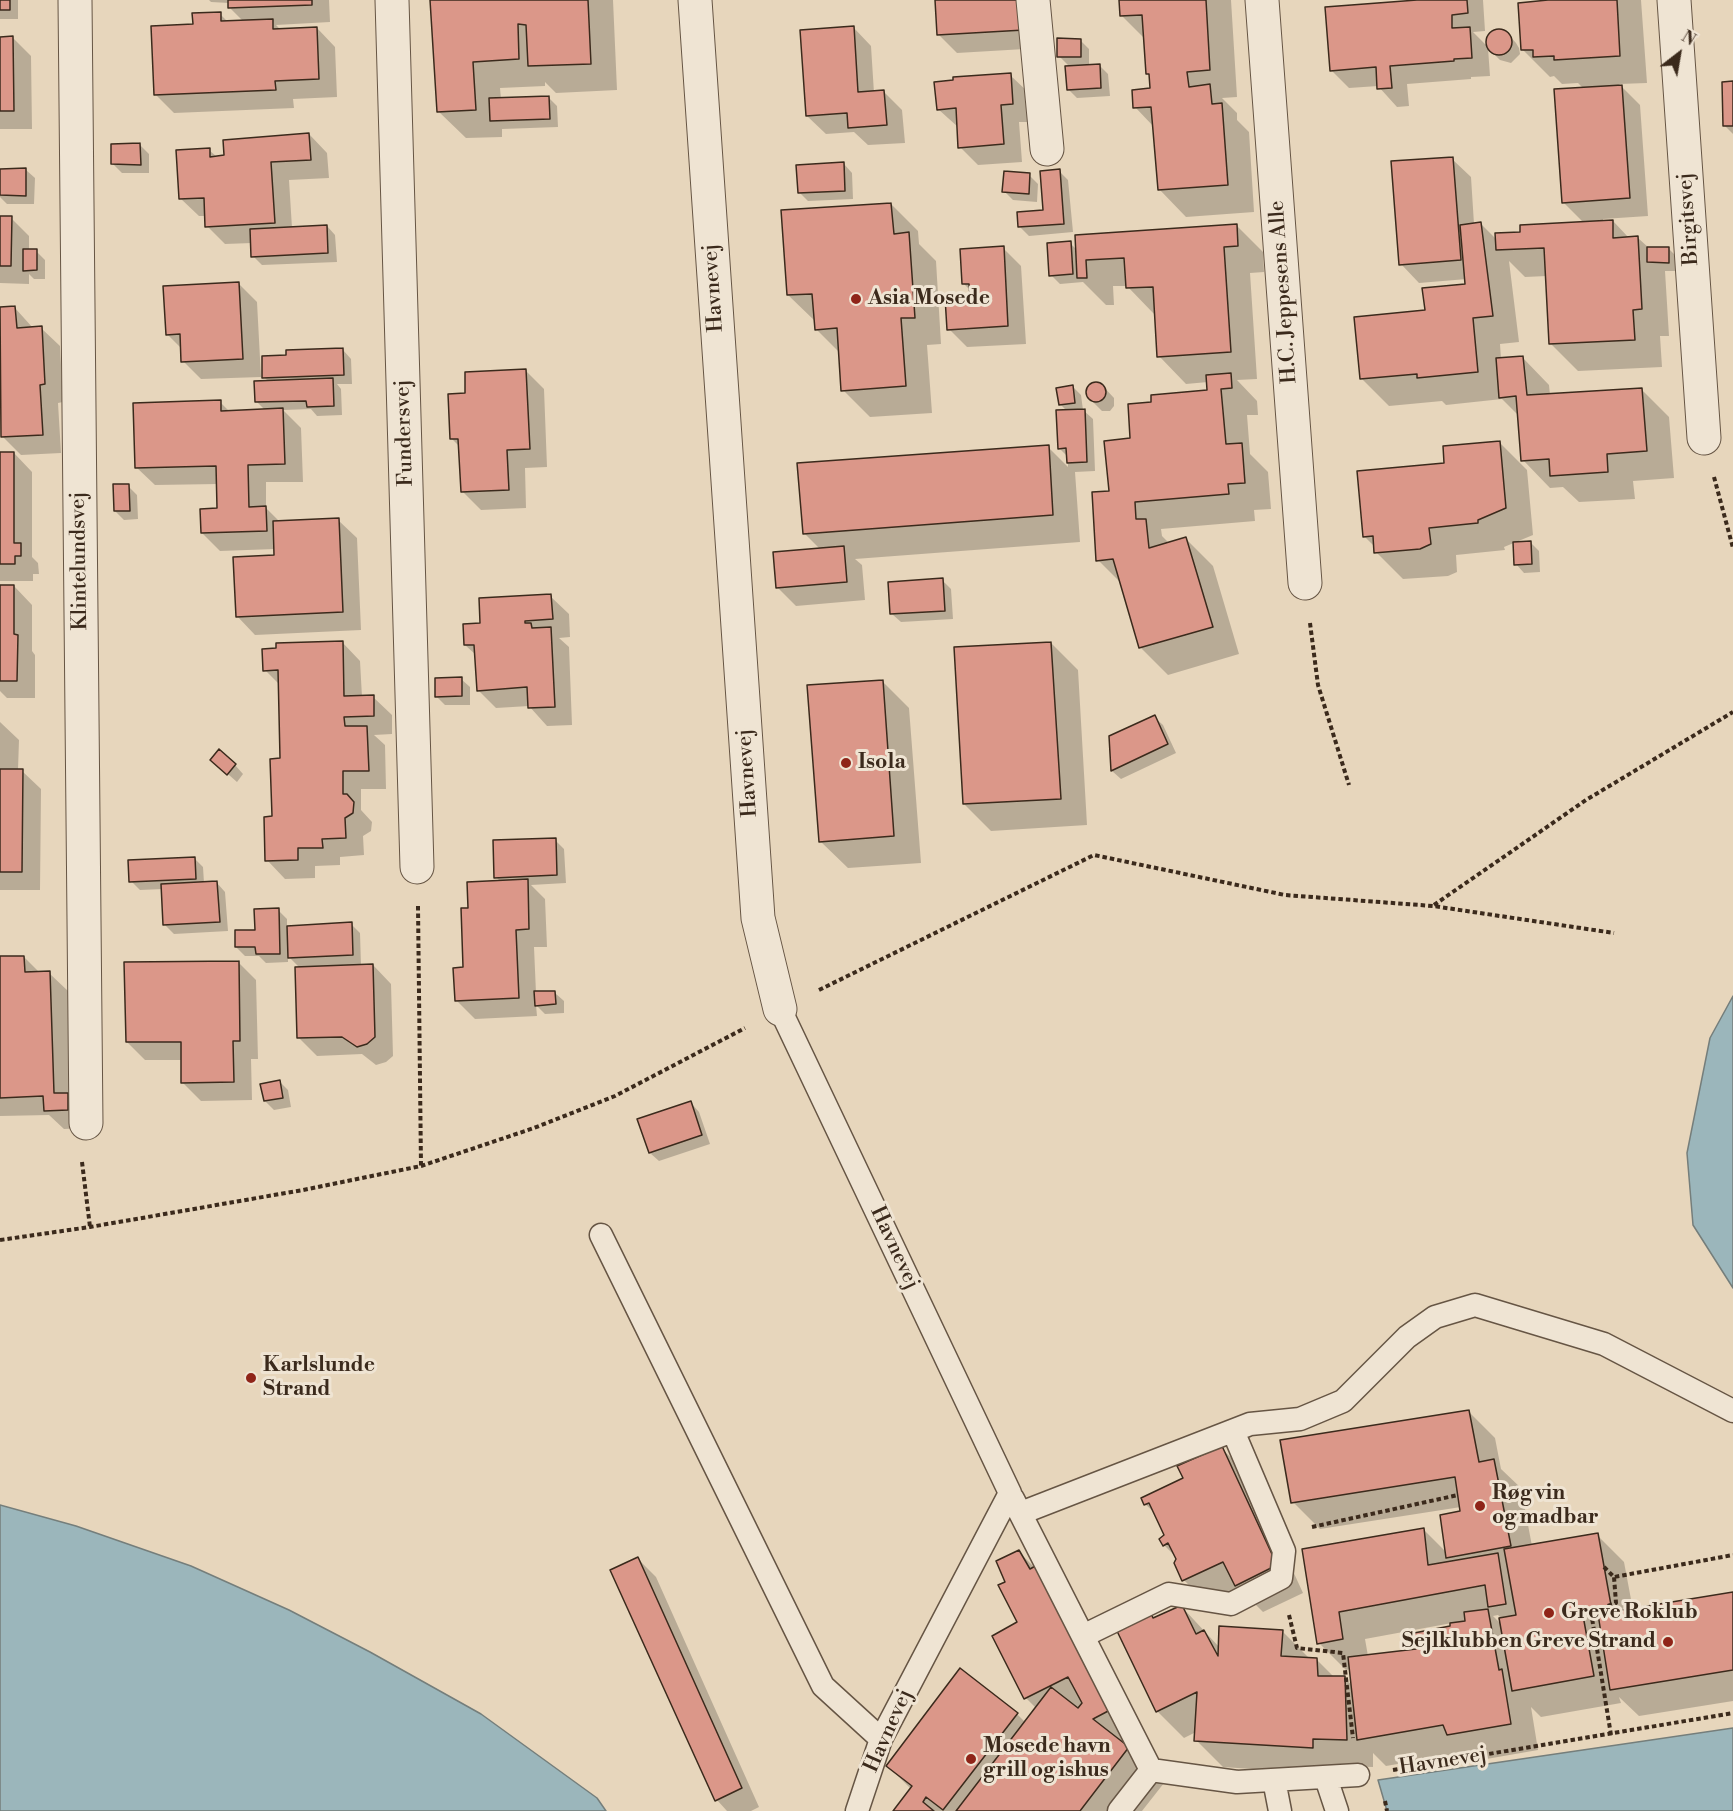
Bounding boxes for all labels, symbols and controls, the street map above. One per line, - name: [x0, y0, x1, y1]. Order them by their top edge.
- north arrow: [1649, 24, 1709, 84]
- text: N: [1678, 27, 1699, 50]
- street label: Birgitsvej: [1673, 172, 1705, 266]
- street label: H.C. Jeppesens Alle: [1265, 200, 1303, 384]
- street label: Havnevej: [698, 243, 730, 333]
- place label: Asia Mosede: [868, 286, 990, 312]
- marker: Asia Mosede: [849, 292, 863, 306]
- street label: Fundersvej: [391, 379, 419, 487]
- street label: Klintelundsvej: [66, 491, 94, 631]
- street label: Havnevej: [732, 728, 764, 818]
- place label: Isola: [858, 750, 906, 776]
- marker: Isola: [839, 756, 853, 770]
- street label: Havnevej: [864, 1203, 924, 1293]
- place label: Karlslunde Strand: [263, 1353, 375, 1403]
- marker: Karlslunde Strand: [244, 1371, 258, 1385]
- place label: Røg vin og madbar: [1492, 1481, 1599, 1531]
- marker: Røg vin og madbar: [1473, 1499, 1487, 1513]
- place label: Greve Roklub: [1561, 1600, 1698, 1626]
- marker: Greve Roklub: [1542, 1606, 1556, 1620]
- place label: Sejlklubben Greve Strand: [1402, 1629, 1656, 1655]
- marker: Sejlklubben Greve Strand: [1661, 1635, 1675, 1649]
- street label: Havnevej: [860, 1685, 918, 1777]
- place label: Mosede havn grill og ishus: [983, 1734, 1111, 1784]
- street label: Havnevej: [1397, 1743, 1489, 1781]
- marker: Mosede havn grill og ishus: [964, 1752, 978, 1766]

